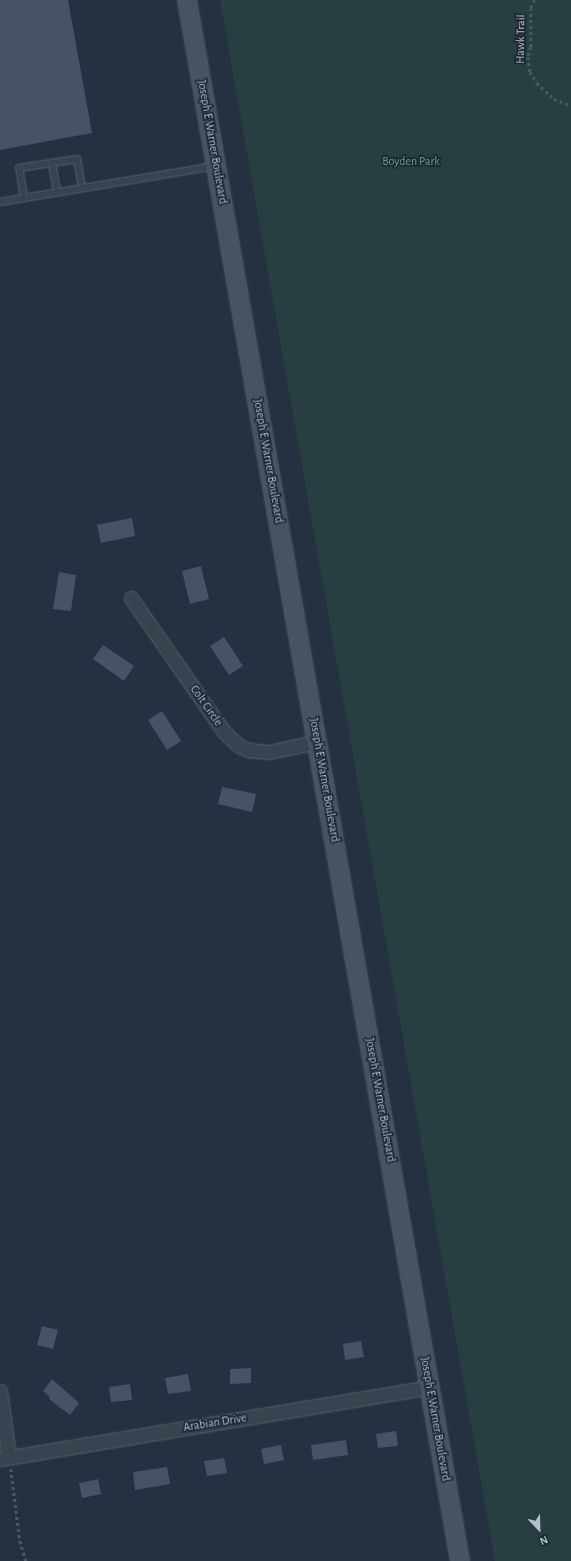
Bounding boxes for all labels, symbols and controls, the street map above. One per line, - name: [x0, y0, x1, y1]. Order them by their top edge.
- street label: Hawk Trail: [513, 14, 529, 64]
- street label: Joseph E Warner Boulevard: [194, 79, 230, 205]
- park label: Boyden Park: [382, 155, 440, 169]
- street label: Joseph E Warner Boulevard: [250, 398, 286, 524]
- street label: Colt Circle: [187, 683, 225, 729]
- street label: Joseph E Warner Boulevard: [306, 717, 342, 843]
- street label: Joseph E Warner Boulevard: [362, 1037, 398, 1163]
- street label: Joseph E Warner Boulevard: [417, 1356, 453, 1482]
- street label: Arabian Drive: [182, 1411, 248, 1435]
- north arrow: [519, 1509, 559, 1549]
- text: N: [538, 1534, 550, 1547]

